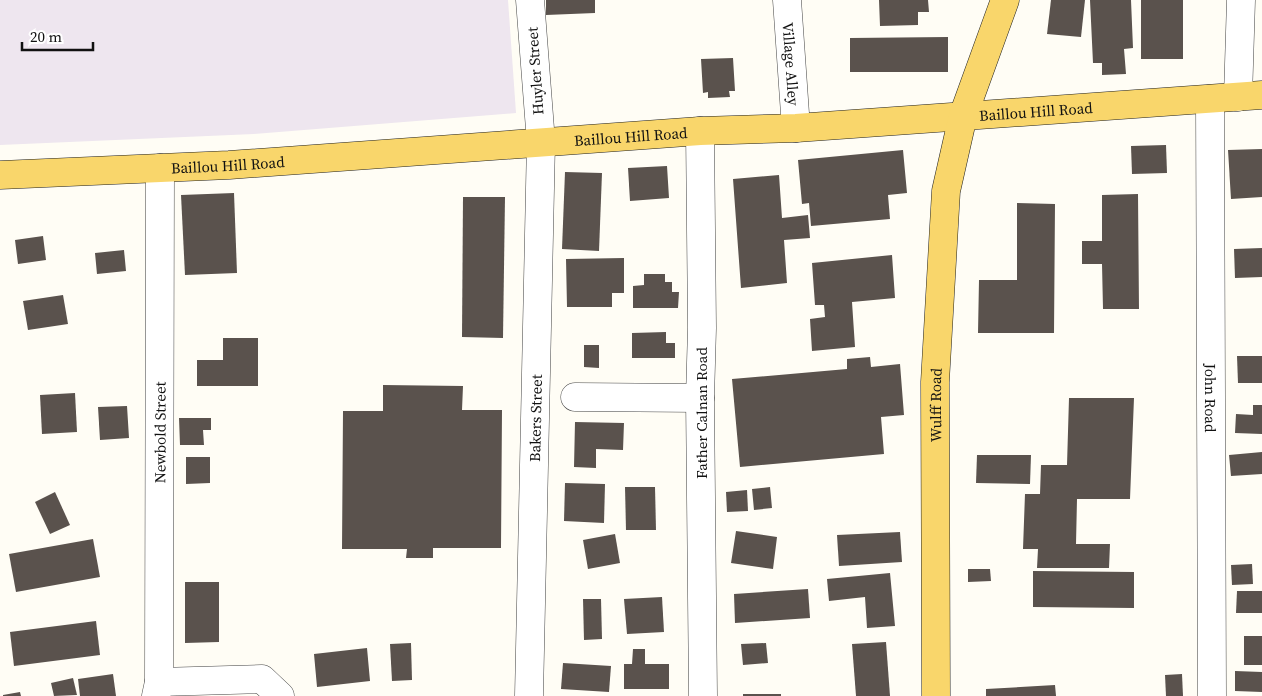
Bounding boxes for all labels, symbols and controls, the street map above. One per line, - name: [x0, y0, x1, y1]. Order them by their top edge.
- scale bar: [22, 20, 94, 52]
- street label: Village Alley: [778, 22, 805, 106]
- text: 20 m: [30, 26, 62, 47]
- street label: Huyler Street: [521, 26, 549, 116]
- street label: Baillou Hill Road: [978, 96, 1094, 125]
- street label: Baillou Hill Road: [573, 121, 689, 151]
- street label: Baillou Hill Road: [171, 150, 286, 178]
- street label: Father Calnan Road: [691, 347, 712, 479]
- street label: John Road: [1200, 362, 1222, 433]
- street label: Wulff Road: [924, 367, 946, 442]
- street label: Bakers Street: [524, 374, 546, 462]
- street label: Newbold Street: [149, 381, 170, 483]

